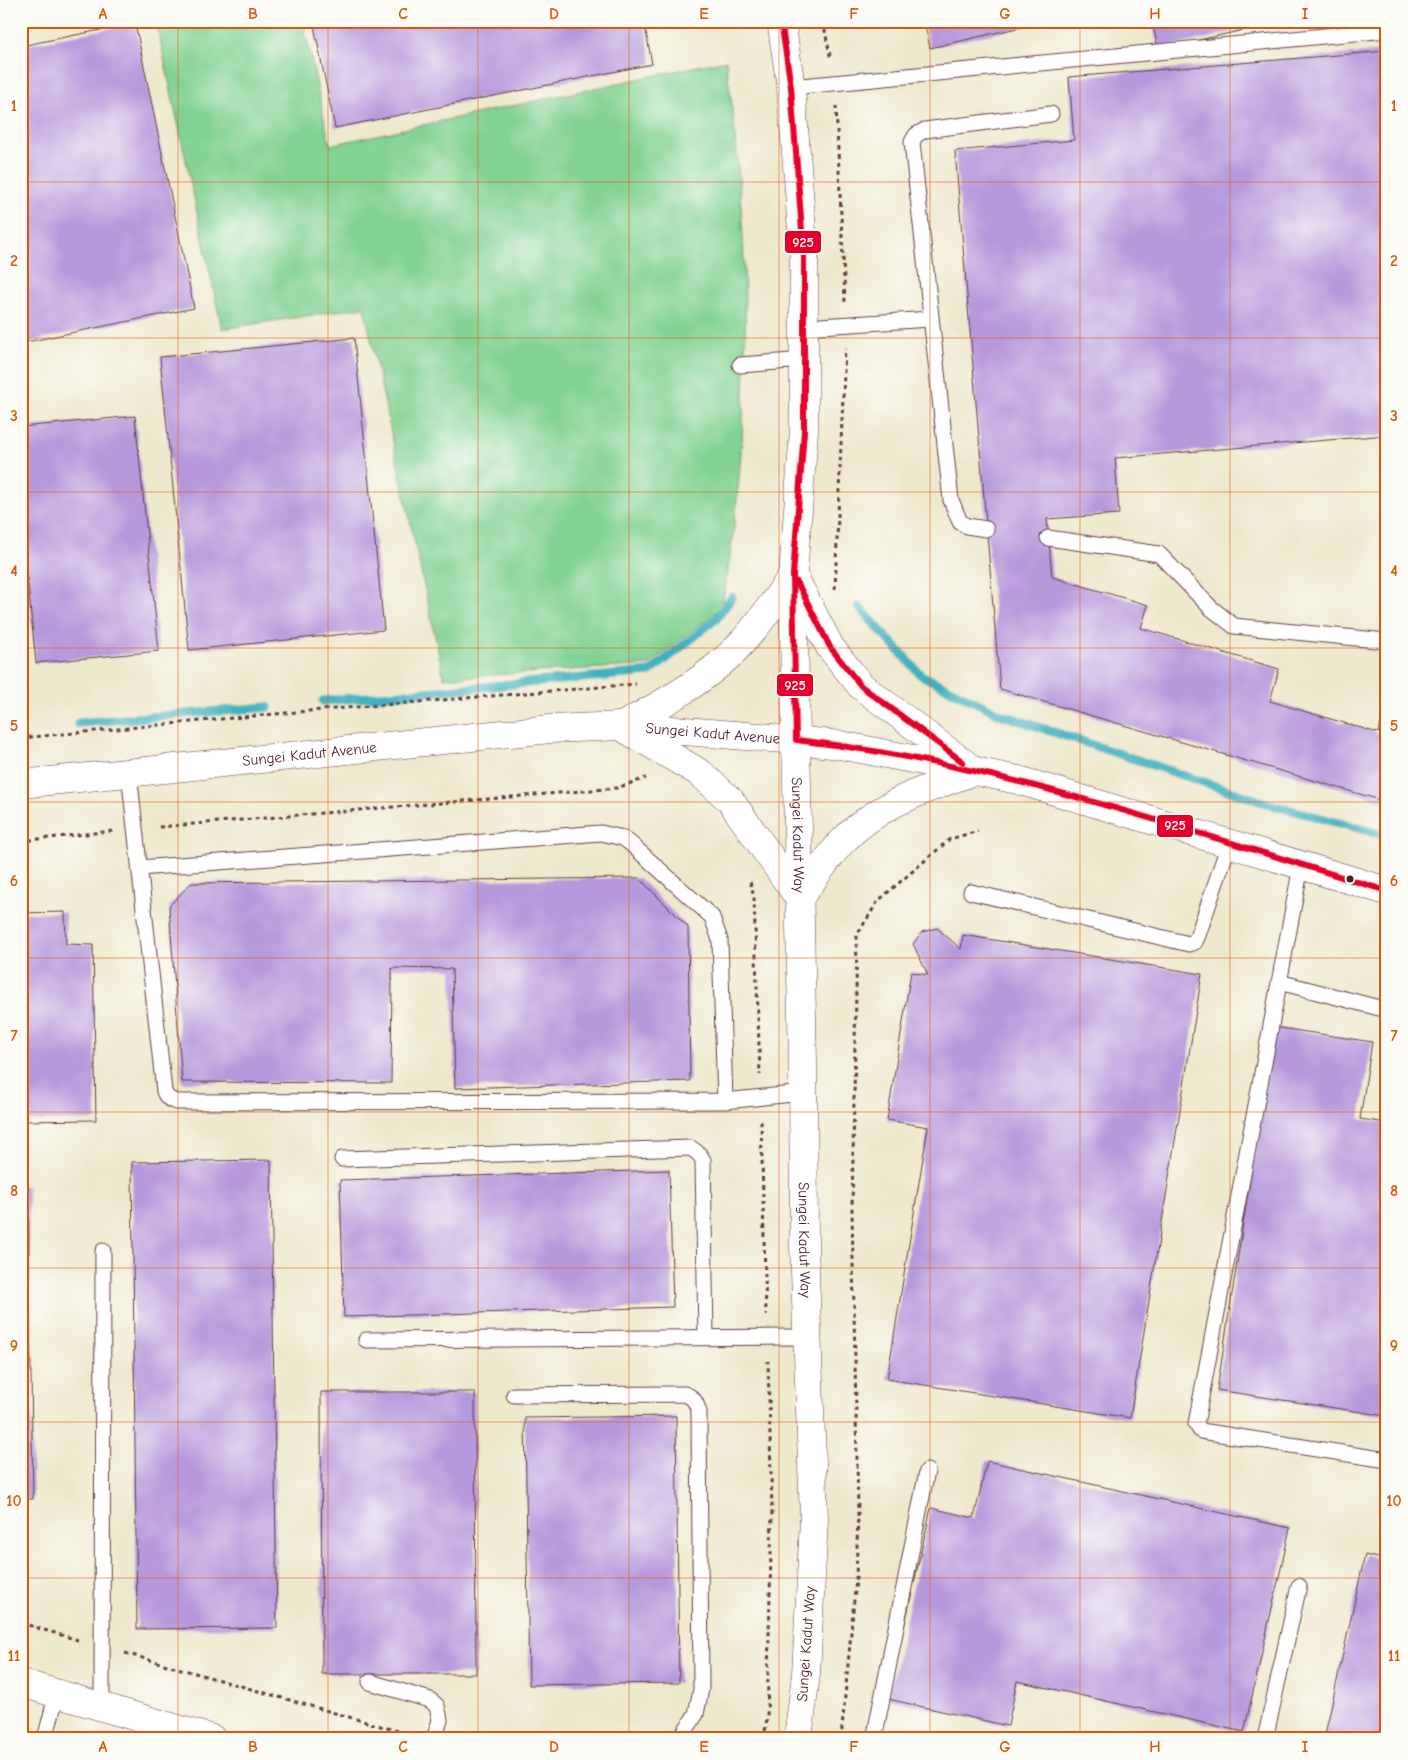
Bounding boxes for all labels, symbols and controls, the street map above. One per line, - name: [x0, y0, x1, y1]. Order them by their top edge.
- text: A: [99, 5, 108, 23]
- text: B: [248, 5, 258, 23]
- text: C: [398, 5, 408, 23]
- text: D: [549, 5, 559, 23]
- text: E: [699, 5, 709, 23]
- text: F: [849, 5, 859, 23]
- text: G: [999, 5, 1011, 23]
- text: H: [1149, 5, 1161, 23]
- text: I: [1302, 5, 1308, 23]
- text: 1: [11, 97, 17, 115]
- text: 1: [1391, 97, 1397, 115]
- line badge: 925: [784, 230, 822, 254]
- text: 925: [792, 234, 814, 251]
- text: 2: [10, 252, 18, 270]
- text: 2: [1390, 252, 1398, 270]
- text: 3: [10, 407, 18, 425]
- text: 3: [1390, 407, 1398, 425]
- text: 4: [10, 562, 18, 580]
- text: 4: [1390, 562, 1398, 580]
- line badge: 925: [776, 673, 814, 697]
- text: 925: [784, 677, 806, 694]
- text: 5: [10, 717, 18, 735]
- text: 5: [1390, 717, 1398, 735]
- street label: Sungei Kadut Avenue: [645, 719, 781, 748]
- street label: Sungei Kadut Avenue: [241, 738, 378, 770]
- street label: Sungei Kadut Way: [788, 777, 808, 893]
- line badge: 925: [1156, 814, 1194, 838]
- text: 925: [1164, 817, 1186, 834]
- text: 6: [10, 872, 18, 890]
- text: 6: [1390, 872, 1398, 890]
- unlabelled marker: [1345, 874, 1355, 884]
- text: 7: [10, 1027, 18, 1045]
- text: 7: [1390, 1027, 1398, 1045]
- text: 8: [10, 1182, 18, 1200]
- street label: Sungei Kadut Way: [795, 1182, 815, 1298]
- text: 8: [1390, 1182, 1398, 1200]
- text: 9: [10, 1337, 18, 1355]
- text: 9: [1390, 1337, 1398, 1355]
- text: 10: [6, 1492, 22, 1510]
- text: 10: [1386, 1492, 1402, 1510]
- street label: Sungei Kadut Way: [793, 1585, 819, 1702]
- text: 11: [8, 1647, 20, 1665]
- text: 11: [1388, 1647, 1400, 1665]
- text: A: [99, 1738, 108, 1756]
- text: B: [248, 1738, 258, 1756]
- text: C: [398, 1738, 408, 1756]
- text: D: [549, 1738, 559, 1756]
- text: E: [699, 1738, 709, 1756]
- text: F: [849, 1738, 859, 1756]
- text: G: [999, 1738, 1011, 1756]
- text: H: [1149, 1738, 1161, 1756]
- text: I: [1302, 1738, 1308, 1756]

